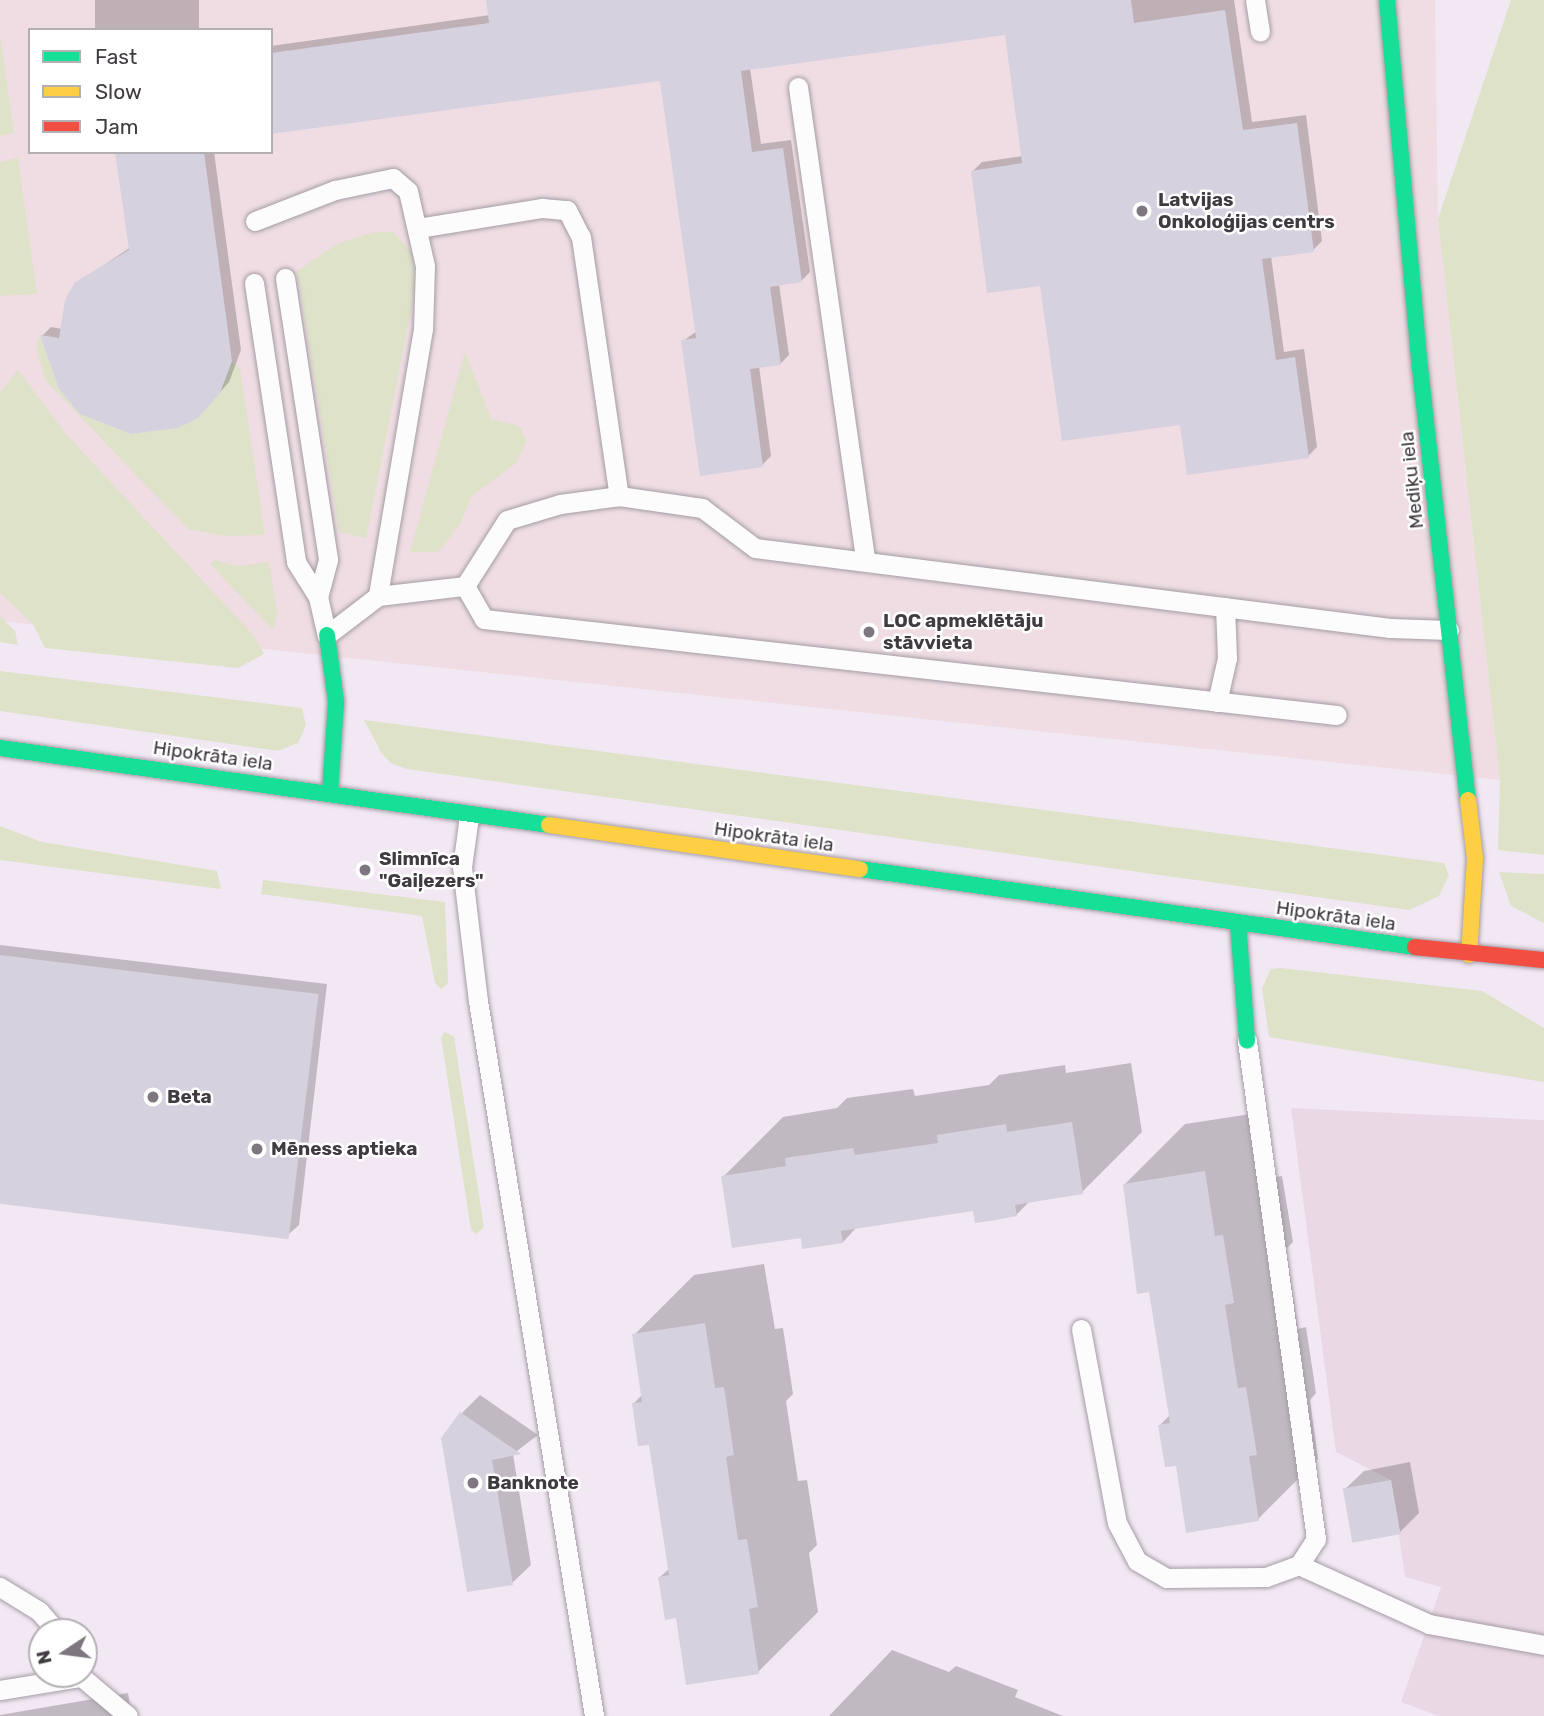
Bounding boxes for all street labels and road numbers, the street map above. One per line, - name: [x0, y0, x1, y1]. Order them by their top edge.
- street label: Mediķu iela: [1396, 430, 1428, 530]
- street label: Hipokrāta iela: [152, 736, 274, 776]
- street label: Hipokrāta iela: [713, 817, 835, 857]
- street label: Hipokrāta iela: [1275, 896, 1397, 936]

